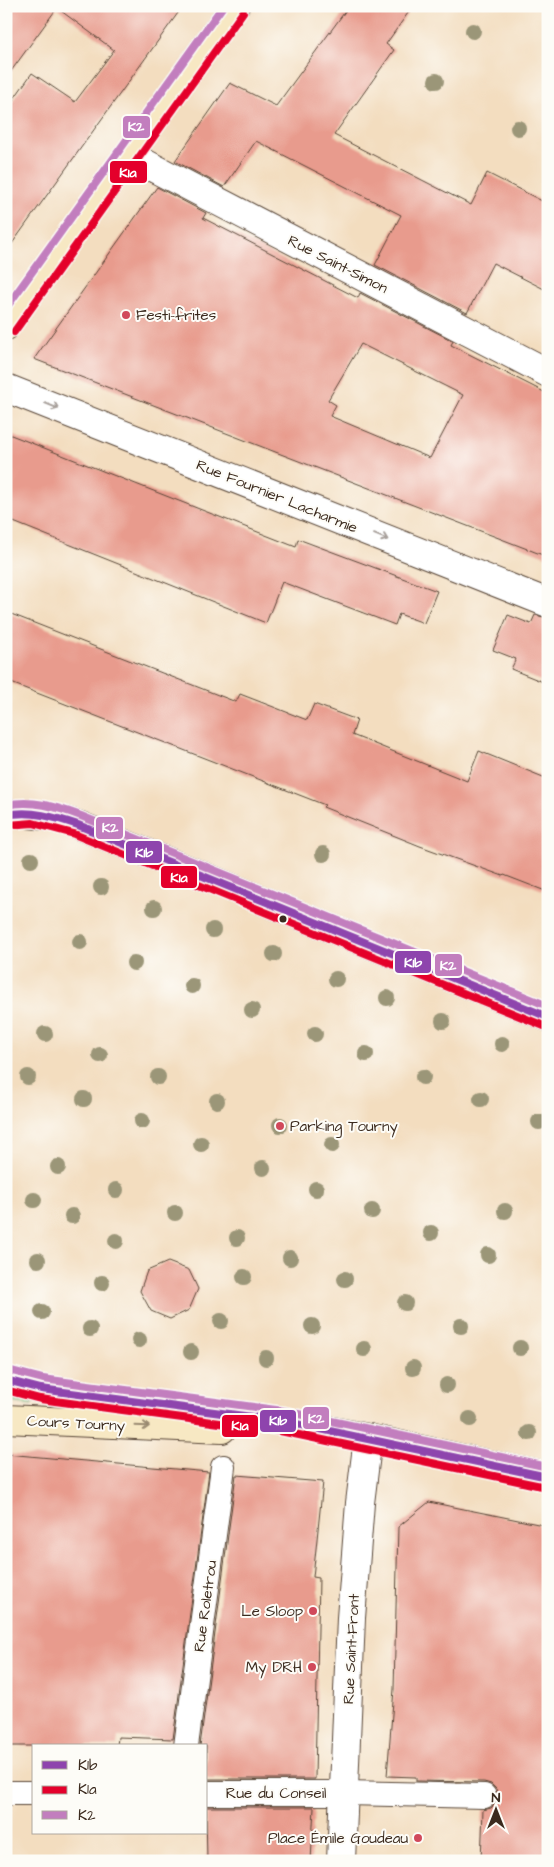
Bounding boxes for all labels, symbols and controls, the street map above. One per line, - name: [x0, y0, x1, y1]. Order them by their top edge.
- line badge: K2: [122, 115, 151, 139]
- text: K2: [128, 117, 145, 137]
- line badge: K1a: [109, 160, 148, 184]
- text: K1a: [119, 163, 138, 183]
- street label: Rue Saint-Simon: [284, 230, 392, 299]
- place label: Festi-frites: [136, 305, 217, 326]
- marker: Festi-frites: [120, 309, 132, 321]
- one-way arrow: [43, 402, 59, 411]
- street label: Rue Fournier Lacharmie: [193, 454, 361, 538]
- one-way arrow: [373, 533, 389, 542]
- line badge: K2: [95, 816, 124, 840]
- text: K2: [102, 818, 119, 838]
- line badge: K1b: [125, 840, 163, 864]
- text: K1b: [135, 843, 153, 863]
- line badge: K1a: [160, 865, 198, 889]
- text: K1a: [170, 868, 189, 888]
- unlabelled marker: [278, 914, 288, 924]
- line badge: K1b: [394, 950, 432, 974]
- text: K1b: [404, 953, 422, 973]
- line badge: K2: [434, 953, 463, 977]
- text: K2: [440, 956, 457, 976]
- place label: Parking Tourny: [290, 1116, 398, 1138]
- marker: Parking Tourny: [274, 1120, 286, 1132]
- line badge: K2: [302, 1406, 330, 1430]
- line badge: K1b: [259, 1409, 297, 1433]
- text: K2: [308, 1409, 325, 1429]
- street label: Cours Tourny: [26, 1410, 125, 1438]
- text: K1b: [269, 1411, 287, 1431]
- line badge: K1a: [221, 1414, 259, 1438]
- text: K1a: [231, 1416, 250, 1436]
- one-way arrow: [134, 1421, 150, 1431]
- street label: Rue Roletrou: [189, 1558, 222, 1653]
- street label: Rue Saint-Front: [338, 1593, 365, 1705]
- place label: Le Sloop: [241, 1601, 303, 1622]
- marker: Le Sloop: [307, 1605, 319, 1617]
- place label: My DRH: [246, 1657, 302, 1679]
- marker: My DRH: [306, 1661, 318, 1673]
- legend: [32, 1744, 208, 1834]
- text: K1b: [78, 1755, 98, 1776]
- text: K1a: [78, 1779, 97, 1800]
- street label: Rue du Conseil: [226, 1783, 326, 1804]
- north arrow: [472, 1784, 522, 1834]
- text: N: [492, 1788, 501, 1808]
- text: K2: [78, 1805, 96, 1826]
- place label: Place Émile Goudeau: [268, 1828, 408, 1849]
- marker: Place Émile Goudeau: [412, 1832, 424, 1844]

